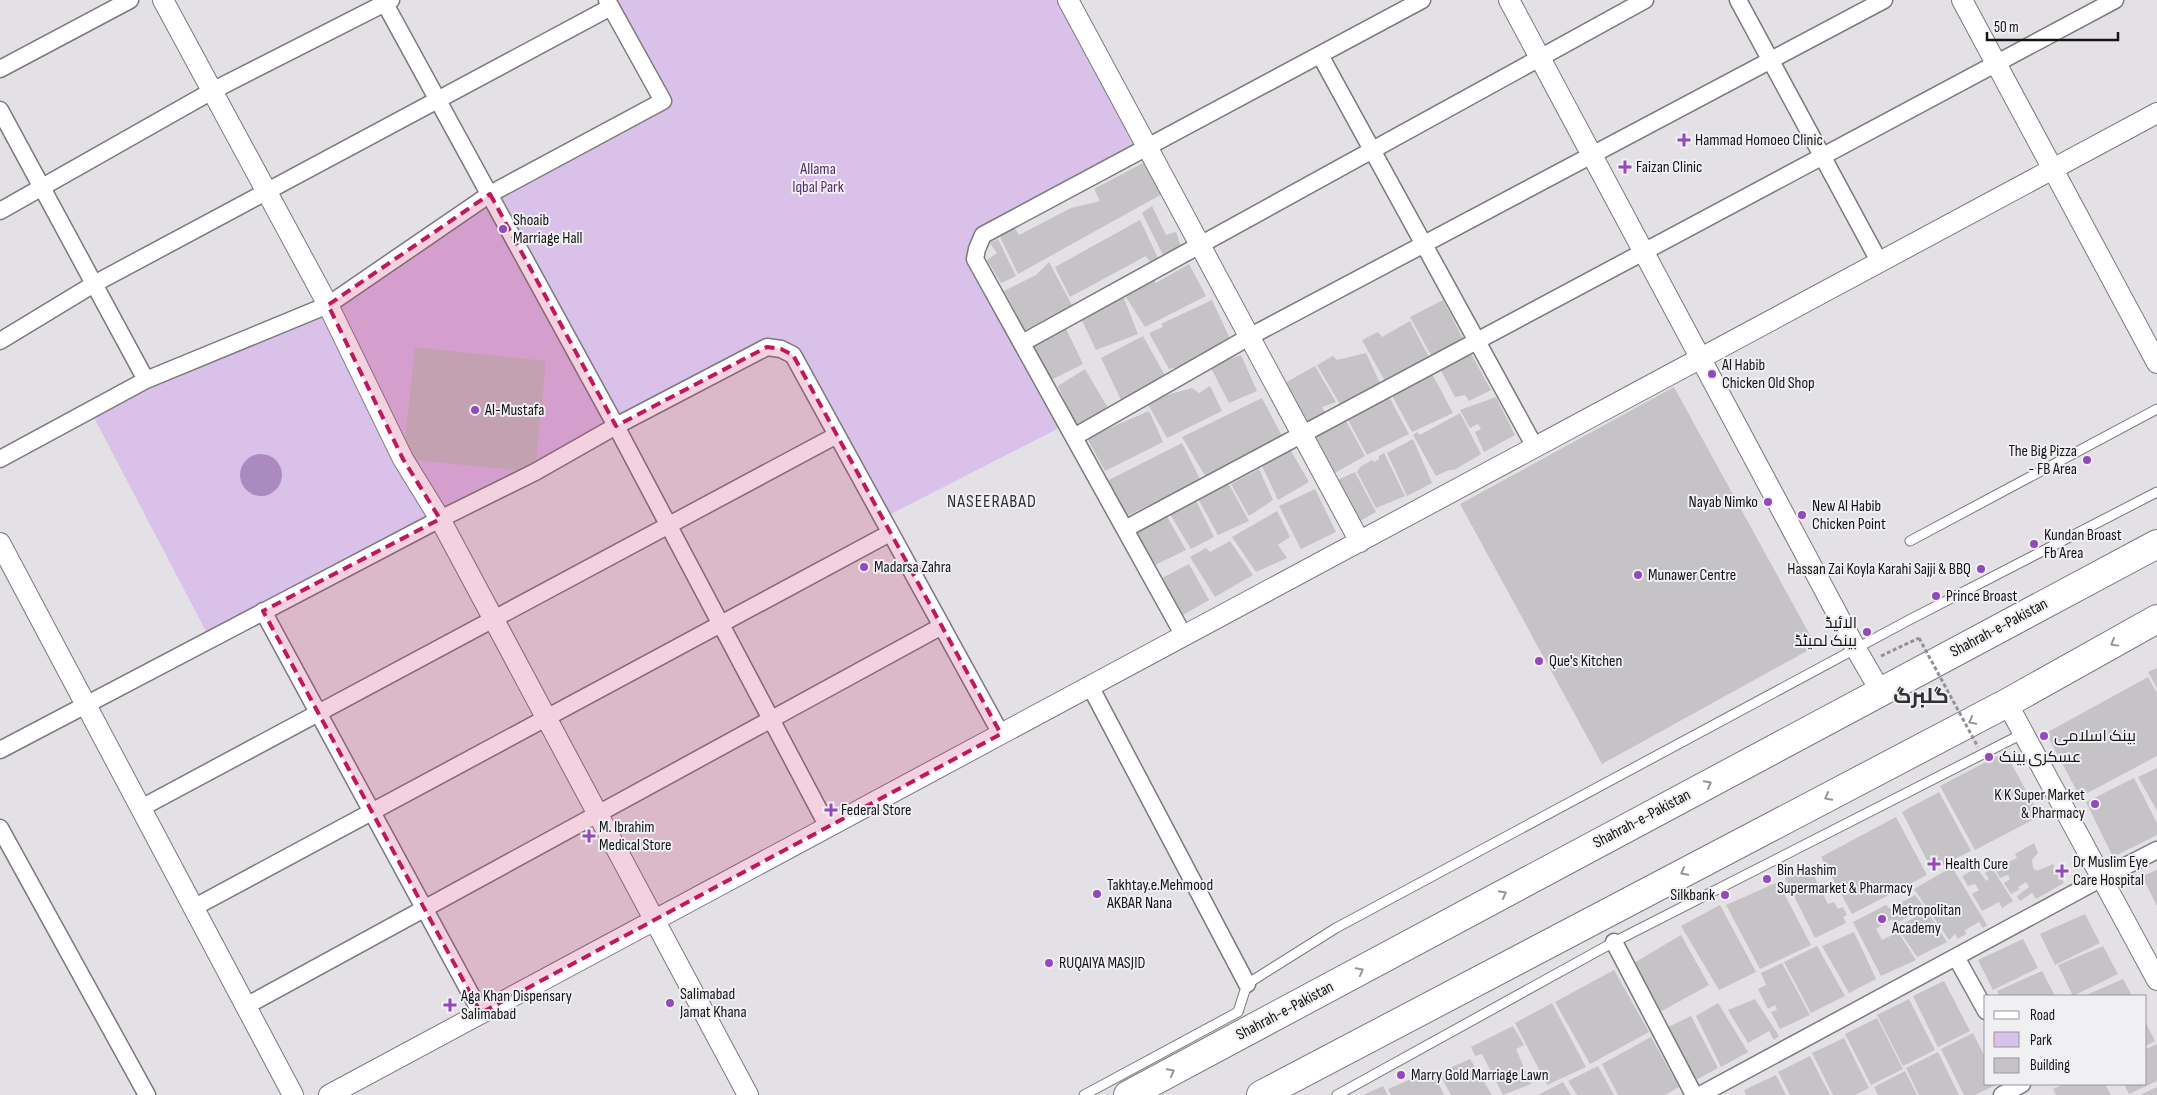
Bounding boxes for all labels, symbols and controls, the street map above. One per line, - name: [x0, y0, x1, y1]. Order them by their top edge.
- scale bar: [1987, 10, 2118, 42]
- text: 50 m: [1994, 18, 2019, 37]
- place label: Hammad Homoeo Clinic: [1695, 131, 1823, 150]
- marker: Hammad Homoeo Clinic: [1677, 133, 1691, 147]
- place label: Faizan Clinic: [1636, 158, 1702, 177]
- park label: Allama Iqbal Park: [792, 160, 844, 197]
- marker: Faizan Clinic: [1618, 160, 1632, 174]
- place label: Shoaib Marriage Hall: [513, 211, 583, 248]
- marker: Shoaib Marriage Hall: [497, 223, 509, 235]
- place label: Al Habib Chicken Old Shop: [1721, 356, 1815, 393]
- marker: Al Habib Chicken Old Shop: [1706, 368, 1718, 380]
- place label: Al-Mustafa: [484, 401, 544, 420]
- marker: Al-Mustafa: [469, 404, 481, 416]
- place label: The Big Pizza - FB Area: [2008, 442, 2077, 479]
- marker: The Big Pizza - FB Area: [2081, 454, 2093, 466]
- district label: NASEERABAD: [947, 491, 1037, 512]
- place label: Nayab Nimko: [1689, 493, 1758, 512]
- marker: Nayab Nimko: [1762, 496, 1774, 508]
- place label: New Al Habib Chicken Point: [1812, 497, 1886, 534]
- marker: New Al Habib Chicken Point: [1796, 509, 1808, 521]
- place label: Kundan Broast Fb Area: [2044, 526, 2122, 563]
- marker: Kundan Broast Fb Area: [2028, 538, 2040, 550]
- place label: Madarsa Zahra: [874, 558, 951, 577]
- place label: Hassan Zai Koyla Karahi Sajji & BBQ: [1787, 560, 1971, 579]
- marker: Madarsa Zahra: [858, 561, 870, 573]
- marker: Hassan Zai Koyla Karahi Sajji & BBQ: [1975, 563, 1987, 575]
- place label: Munawer Centre: [1648, 566, 1736, 585]
- marker: Munawer Centre: [1632, 569, 1644, 581]
- place label: Prince Broast: [1946, 587, 2017, 606]
- marker: Prince Broast: [1930, 590, 1942, 602]
- street label: Shahrah-e-Pakistan: [1947, 594, 2051, 662]
- place label: الائیڈ بینک لمیٹڈ: [1795, 614, 1857, 651]
- marker: الائیڈ بینک لمیٹڈ: [1861, 626, 1873, 638]
- one-way arrow: [2111, 636, 2120, 646]
- place label: Que's Kitchen: [1549, 652, 1622, 671]
- marker: Que's Kitchen: [1533, 655, 1545, 667]
- district label: گلبرگ: [1893, 684, 1949, 709]
- one-way arrow: [1968, 715, 1977, 725]
- place label: بینک اسلامی: [2054, 727, 2136, 746]
- marker: بینک اسلامی: [2038, 730, 2050, 742]
- place label: عسکری بینک: [1999, 748, 2081, 767]
- marker: عسکری بینک: [1983, 751, 1995, 763]
- one-way arrow: [1703, 780, 1712, 790]
- street label: Shahrah-e-Pakistan: [1590, 785, 1694, 853]
- place label: K K Super Market & Pharmacy: [1994, 786, 2085, 823]
- one-way arrow: [1825, 791, 1834, 801]
- marker: K K Super Market & Pharmacy: [2089, 798, 2101, 810]
- place label: Federal Store: [841, 801, 911, 820]
- marker: Federal Store: [825, 804, 837, 816]
- place label: M. Ibrahim Medical Store: [599, 818, 671, 855]
- marker: M. Ibrahim Medical Store: [583, 830, 595, 842]
- place label: Dr Muslim Eye Care Hospital: [2073, 853, 2148, 890]
- place label: Health Cure: [1945, 855, 2008, 874]
- marker: Health Cure: [1927, 857, 1941, 871]
- place label: Bin Hashim Supermarket & Pharmacy: [1777, 861, 1913, 898]
- marker: Dr Muslim Eye Care Hospital: [2055, 864, 2069, 878]
- one-way arrow: [1681, 866, 1690, 876]
- marker: Bin Hashim Supermarket & Pharmacy: [1761, 873, 1773, 885]
- place label: Takhtay.e.Mehmood AKBAR Nana: [1106, 876, 1213, 913]
- place label: Silkbank: [1670, 886, 1715, 905]
- marker: Takhtay.e.Mehmood AKBAR Nana: [1091, 888, 1103, 900]
- marker: Silkbank: [1719, 889, 1731, 901]
- one-way arrow: [1498, 890, 1507, 900]
- place label: Metropolitan Academy: [1891, 901, 1961, 938]
- marker: Metropolitan Academy: [1876, 913, 1888, 925]
- place label: RUQAIYA MASJID: [1059, 954, 1145, 973]
- marker: RUQAIYA MASJID: [1043, 957, 1055, 969]
- one-way arrow: [1355, 967, 1364, 977]
- street label: Shahrah-e-Pakistan: [1233, 977, 1337, 1045]
- place label: Salimabad Jamat Khana: [679, 985, 747, 1022]
- place label: Aga Khan Dispensary Salimabad: [460, 987, 572, 1024]
- legend: [1984, 995, 2147, 1085]
- marker: Salimabad Jamat Khana: [664, 997, 676, 1009]
- marker: Aga Khan Dispensary Salimabad: [443, 998, 457, 1012]
- text: Road: [2030, 1006, 2055, 1025]
- text: Park: [2030, 1031, 2052, 1050]
- text: Building: [2030, 1056, 2070, 1075]
- place label: Marry Gold Marriage Lawn: [1411, 1066, 1549, 1085]
- one-way arrow: [1165, 1068, 1174, 1078]
- marker: Marry Gold Marriage Lawn: [1395, 1069, 1407, 1081]

